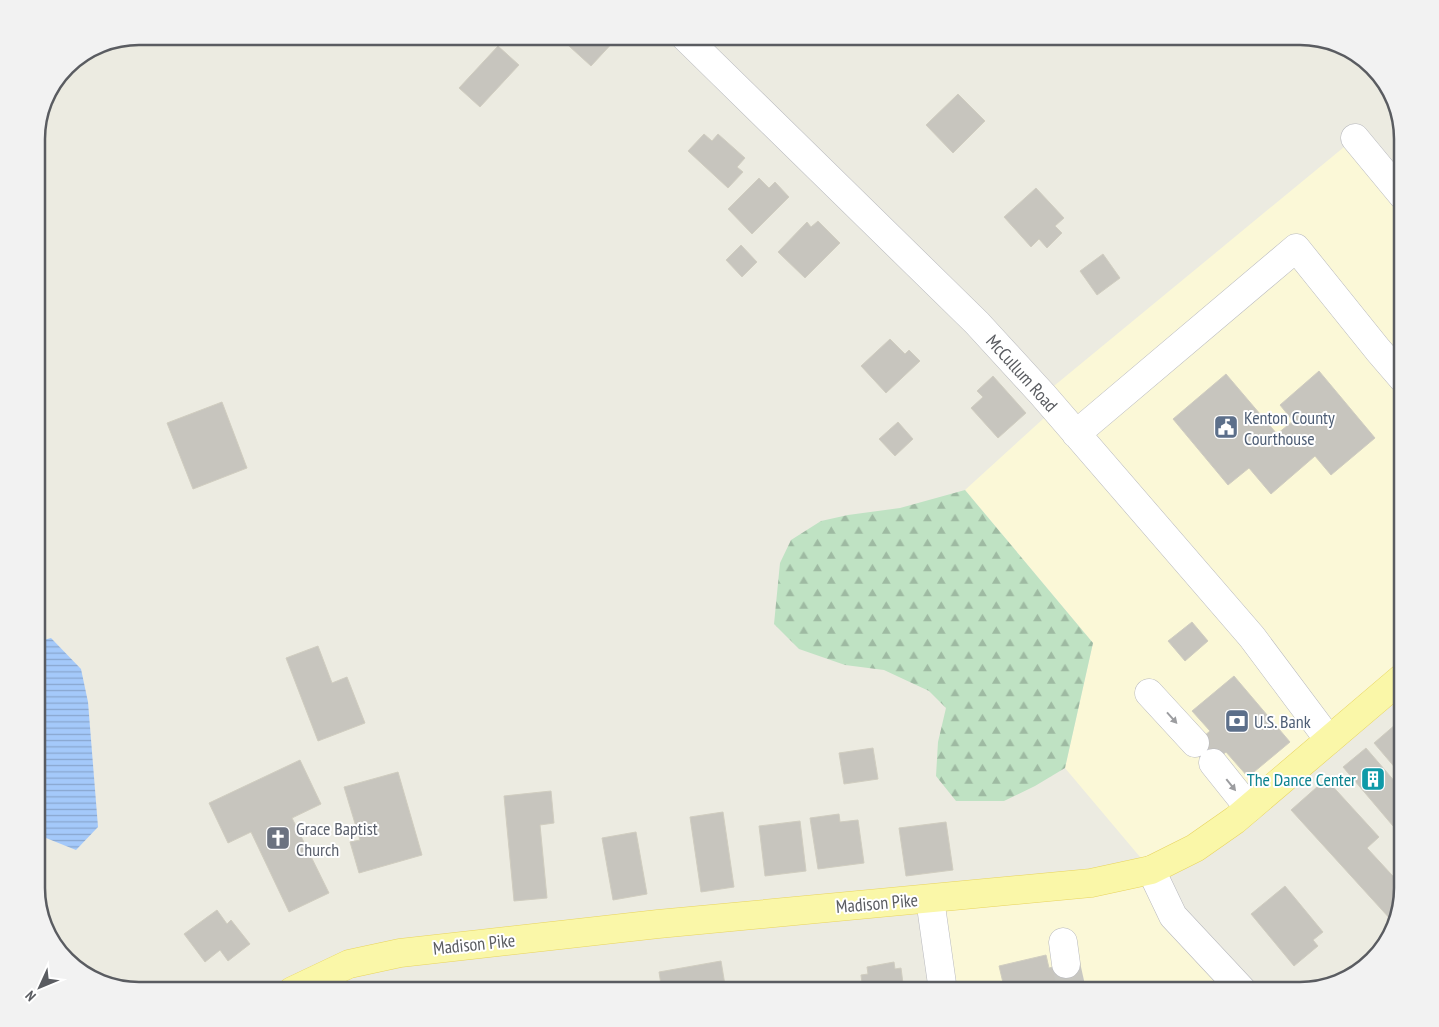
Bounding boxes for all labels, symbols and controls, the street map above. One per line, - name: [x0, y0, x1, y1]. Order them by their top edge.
- street label: McCullum Road: [981, 330, 1063, 416]
- place label: Kenton County Courthouse: [1244, 406, 1335, 450]
- public building icon: Kenton County Courthouse: [1213, 414, 1239, 440]
- bank icon: U.S. Bank: [1224, 708, 1250, 734]
- place label: U.S. Bank: [1254, 710, 1311, 733]
- one-way arrow: [1166, 712, 1178, 724]
- building icon: The Dance Center: [1360, 766, 1386, 792]
- place label: The Dance Center: [1247, 768, 1356, 791]
- one-way arrow: [1225, 779, 1236, 792]
- place label: Grace Baptist Church: [296, 817, 378, 861]
- church icon: Grace Baptist Church: [265, 825, 291, 851]
- street label: Madison Pike: [835, 888, 919, 918]
- street label: Madison Pike: [432, 928, 516, 960]
- north arrow: [15, 962, 65, 1012]
- text: N: [22, 987, 40, 1005]

